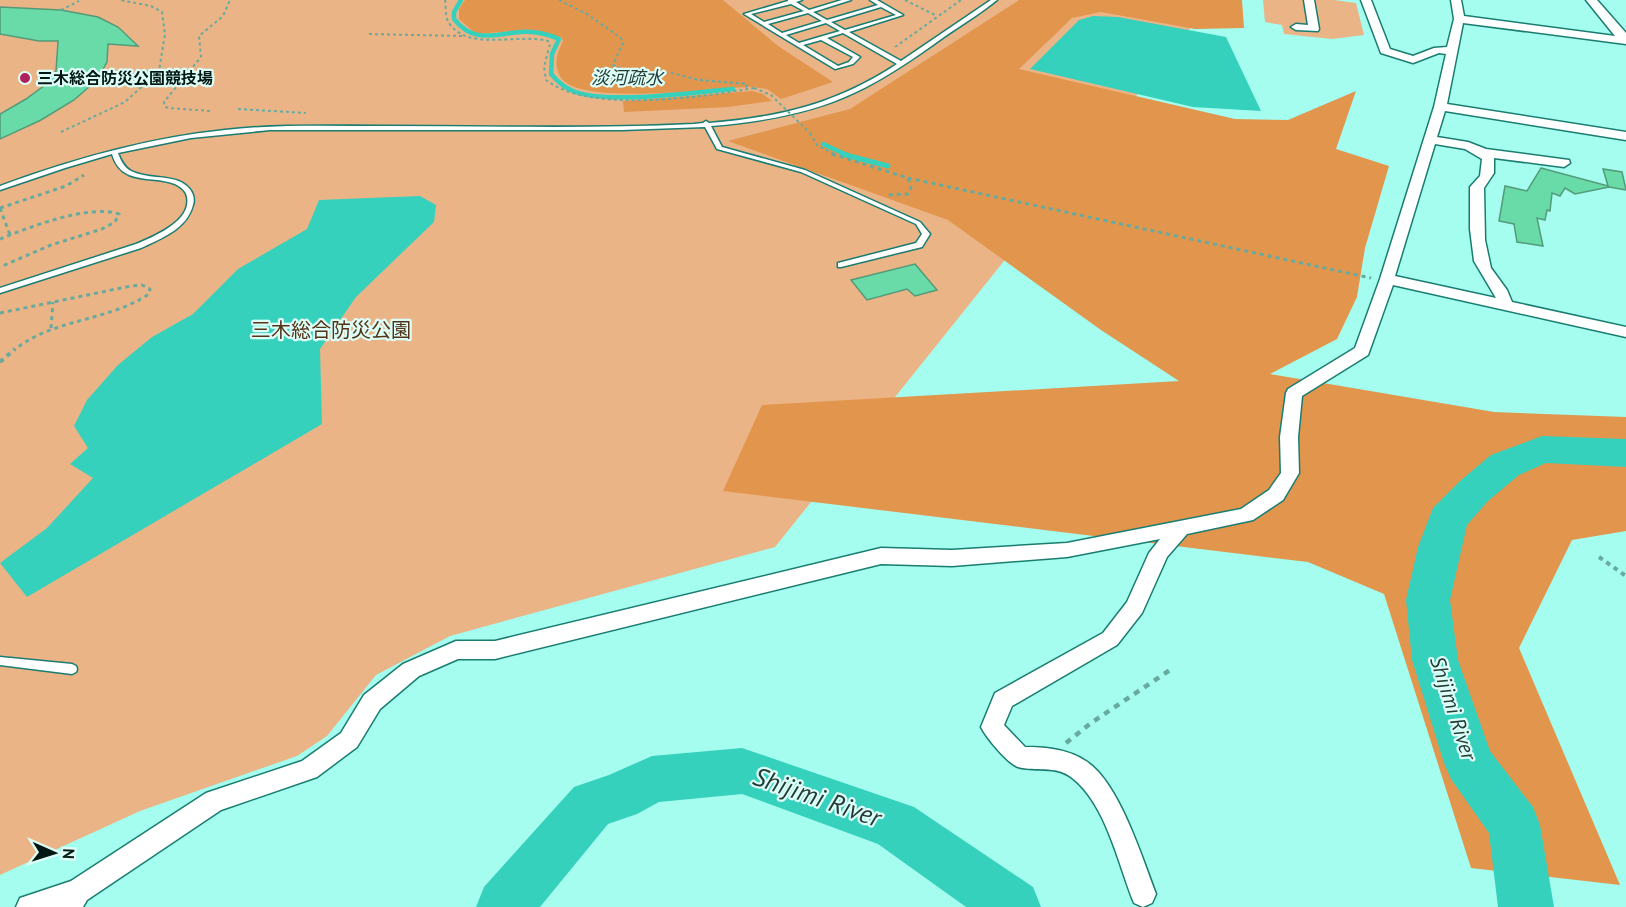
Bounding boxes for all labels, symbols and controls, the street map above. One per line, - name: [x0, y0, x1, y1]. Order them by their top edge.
- water label: 淡河疏水: [591, 66, 665, 89]
- place label: 三木総合防災公園競技場: [37, 68, 213, 88]
- marker: 三木総合防災公園競技場: [18, 71, 32, 85]
- park label: 三木総合防災公園: [251, 317, 411, 343]
- water label: Shijimi River: [1424, 653, 1484, 765]
- water label: Shijimi River: [749, 759, 887, 834]
- north arrow: [24, 823, 84, 883]
- text: N: [59, 848, 79, 860]

